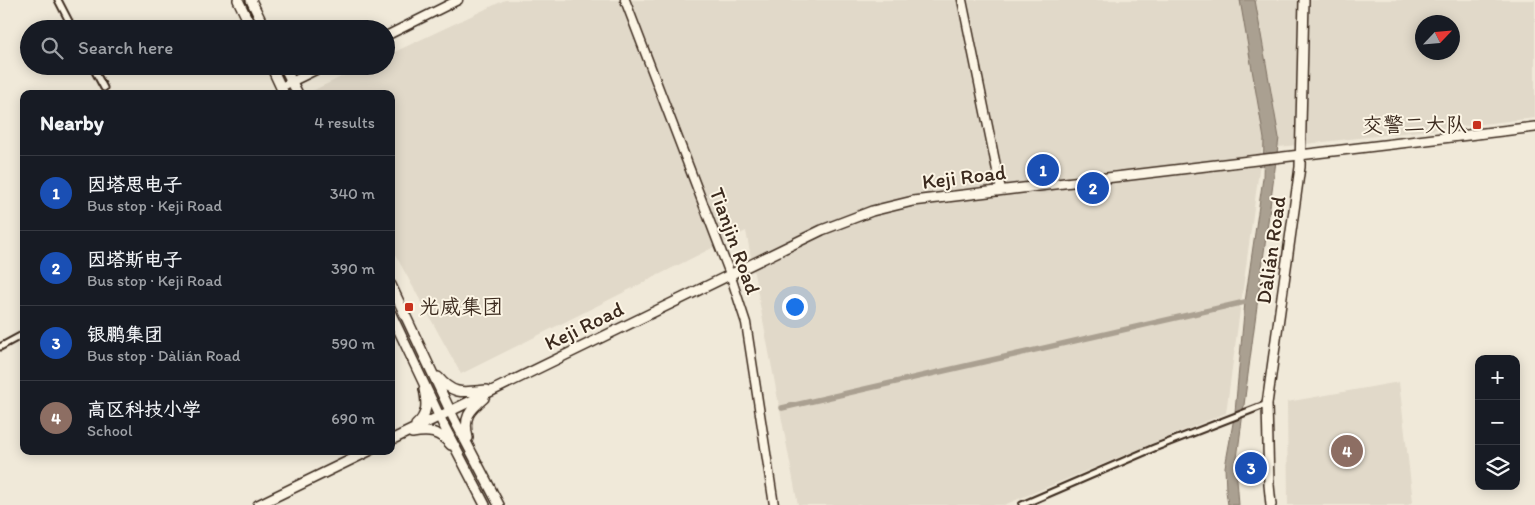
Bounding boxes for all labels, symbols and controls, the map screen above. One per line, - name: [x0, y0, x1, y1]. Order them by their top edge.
- north arrow: [1415, 15, 1460, 60]
- search box: [20, 20, 395, 75]
- icon: search: [38, 34, 66, 62]
- text: Search here: [78, 36, 173, 59]
- text: Nearby: [40, 110, 104, 135]
- place label: 交警二大队: [1362, 112, 1467, 137]
- text: 4 results: [314, 113, 375, 132]
- marker: 交警二大队: [1471, 119, 1483, 131]
- pin: 1: [1027, 151, 1059, 189]
- street label: Keji Road: [920, 159, 1007, 194]
- pin: 2: [1077, 169, 1109, 207]
- text: 因塔思电子: [87, 173, 182, 196]
- text: 1: [52, 184, 60, 203]
- text: 340 m: [330, 184, 375, 203]
- street label: Tianjin Road: [705, 184, 766, 298]
- street label: Dàlián Road: [1251, 194, 1291, 305]
- text: Bus stop · Keji Road: [87, 196, 222, 215]
- text: 因塔斯电子: [87, 248, 182, 271]
- text: 2: [52, 259, 60, 278]
- text: 390 m: [331, 259, 375, 278]
- text: Bus stop · Keji Road: [87, 271, 222, 290]
- place label: 光威集团: [419, 294, 503, 319]
- your location: [782, 294, 808, 320]
- street label: Keji Road: [540, 296, 627, 355]
- marker: 光威集团: [403, 301, 415, 313]
- text: 银鹏集团: [87, 323, 163, 346]
- text: 3: [52, 334, 60, 353]
- text: 590 m: [331, 334, 375, 353]
- text: Bus stop · Dàlián Road: [87, 346, 241, 365]
- map controls: [1475, 355, 1520, 490]
- button: +: [1475, 355, 1520, 400]
- text: 高区科技小学: [87, 398, 201, 421]
- button: −: [1475, 400, 1520, 445]
- text: 4: [51, 409, 61, 428]
- text: 690 m: [331, 409, 375, 428]
- text: School: [87, 421, 133, 440]
- pin: 4: [1331, 432, 1363, 470]
- button: layers: [1475, 445, 1520, 490]
- pin: 3: [1235, 449, 1267, 487]

